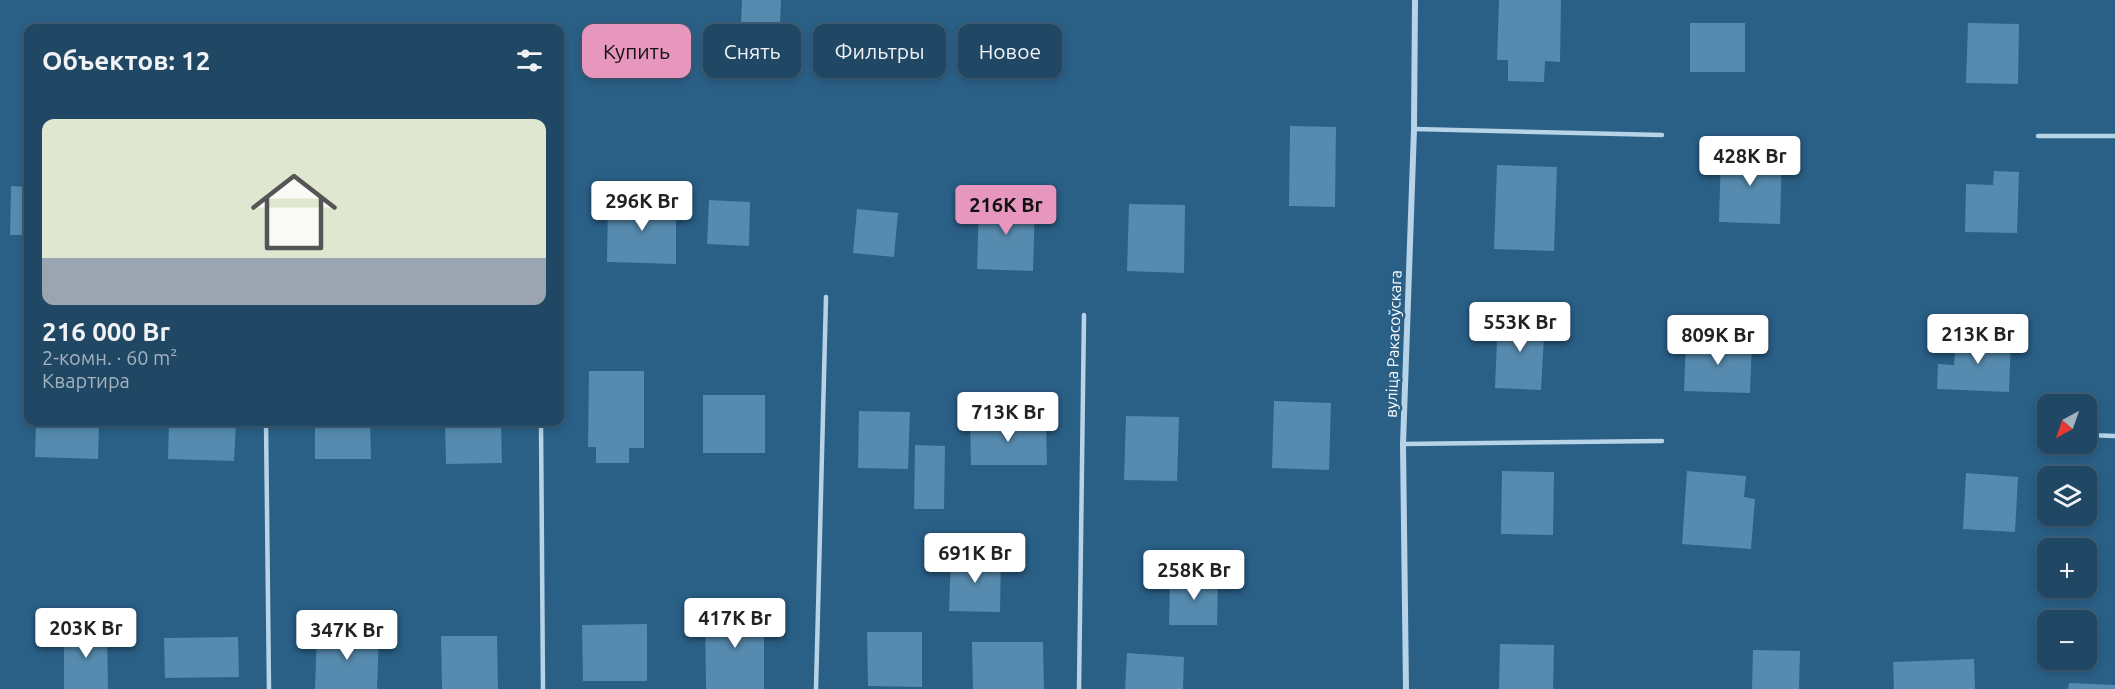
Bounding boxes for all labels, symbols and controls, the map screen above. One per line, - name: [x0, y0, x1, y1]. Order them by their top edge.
- chip: Купить: [582, 24, 691, 78]
- chip: Снять: [703, 24, 801, 78]
- chip: Фильтры: [813, 24, 946, 78]
- chip: Новое: [958, 24, 1062, 78]
- icon: filters: [513, 44, 546, 77]
- text: Объектов: 12: [42, 46, 210, 75]
- pin: 428K Br: [1695, 136, 1805, 187]
- text: 428K Br: [1713, 144, 1787, 167]
- icon: home: [240, 158, 348, 266]
- pin: 296K Br: [587, 181, 697, 232]
- pin: 216K Br: [951, 185, 1061, 236]
- text: 296K Br: [605, 189, 679, 212]
- text: 216K Br: [969, 193, 1043, 216]
- street label: вуліца Ракасоўскага: [1381, 270, 1405, 418]
- pin: 553K Br: [1465, 302, 1575, 353]
- text: 553K Br: [1483, 310, 1557, 333]
- pin: 213K Br: [1923, 314, 2033, 365]
- pin: 809K Br: [1663, 315, 1773, 366]
- text: 216 000 Br: [42, 317, 170, 346]
- text: 213K Br: [1941, 322, 2015, 345]
- text: 809K Br: [1681, 323, 1755, 346]
- text: 2-комн. · 60 m²: [42, 346, 177, 369]
- text: Квартира: [42, 369, 130, 392]
- pin: 713K Br: [953, 392, 1063, 443]
- north arrow: [2037, 394, 2097, 454]
- map controls: [2037, 394, 2097, 670]
- text: 713K Br: [971, 400, 1045, 423]
- button: layers: [2037, 466, 2097, 526]
- pin: 691K Br: [920, 533, 1030, 584]
- button: +: [2037, 538, 2097, 598]
- text: 691K Br: [938, 541, 1012, 564]
- pin: 258K Br: [1139, 550, 1249, 601]
- text: 258K Br: [1157, 558, 1231, 581]
- pin: 417K Br: [680, 598, 790, 649]
- text: 417K Br: [698, 606, 772, 629]
- pin: 203K Br: [31, 608, 141, 659]
- pin: 347K Br: [292, 610, 402, 661]
- button: −: [2037, 610, 2097, 670]
- text: 203K Br: [49, 616, 123, 639]
- text: 347K Br: [310, 618, 384, 641]

